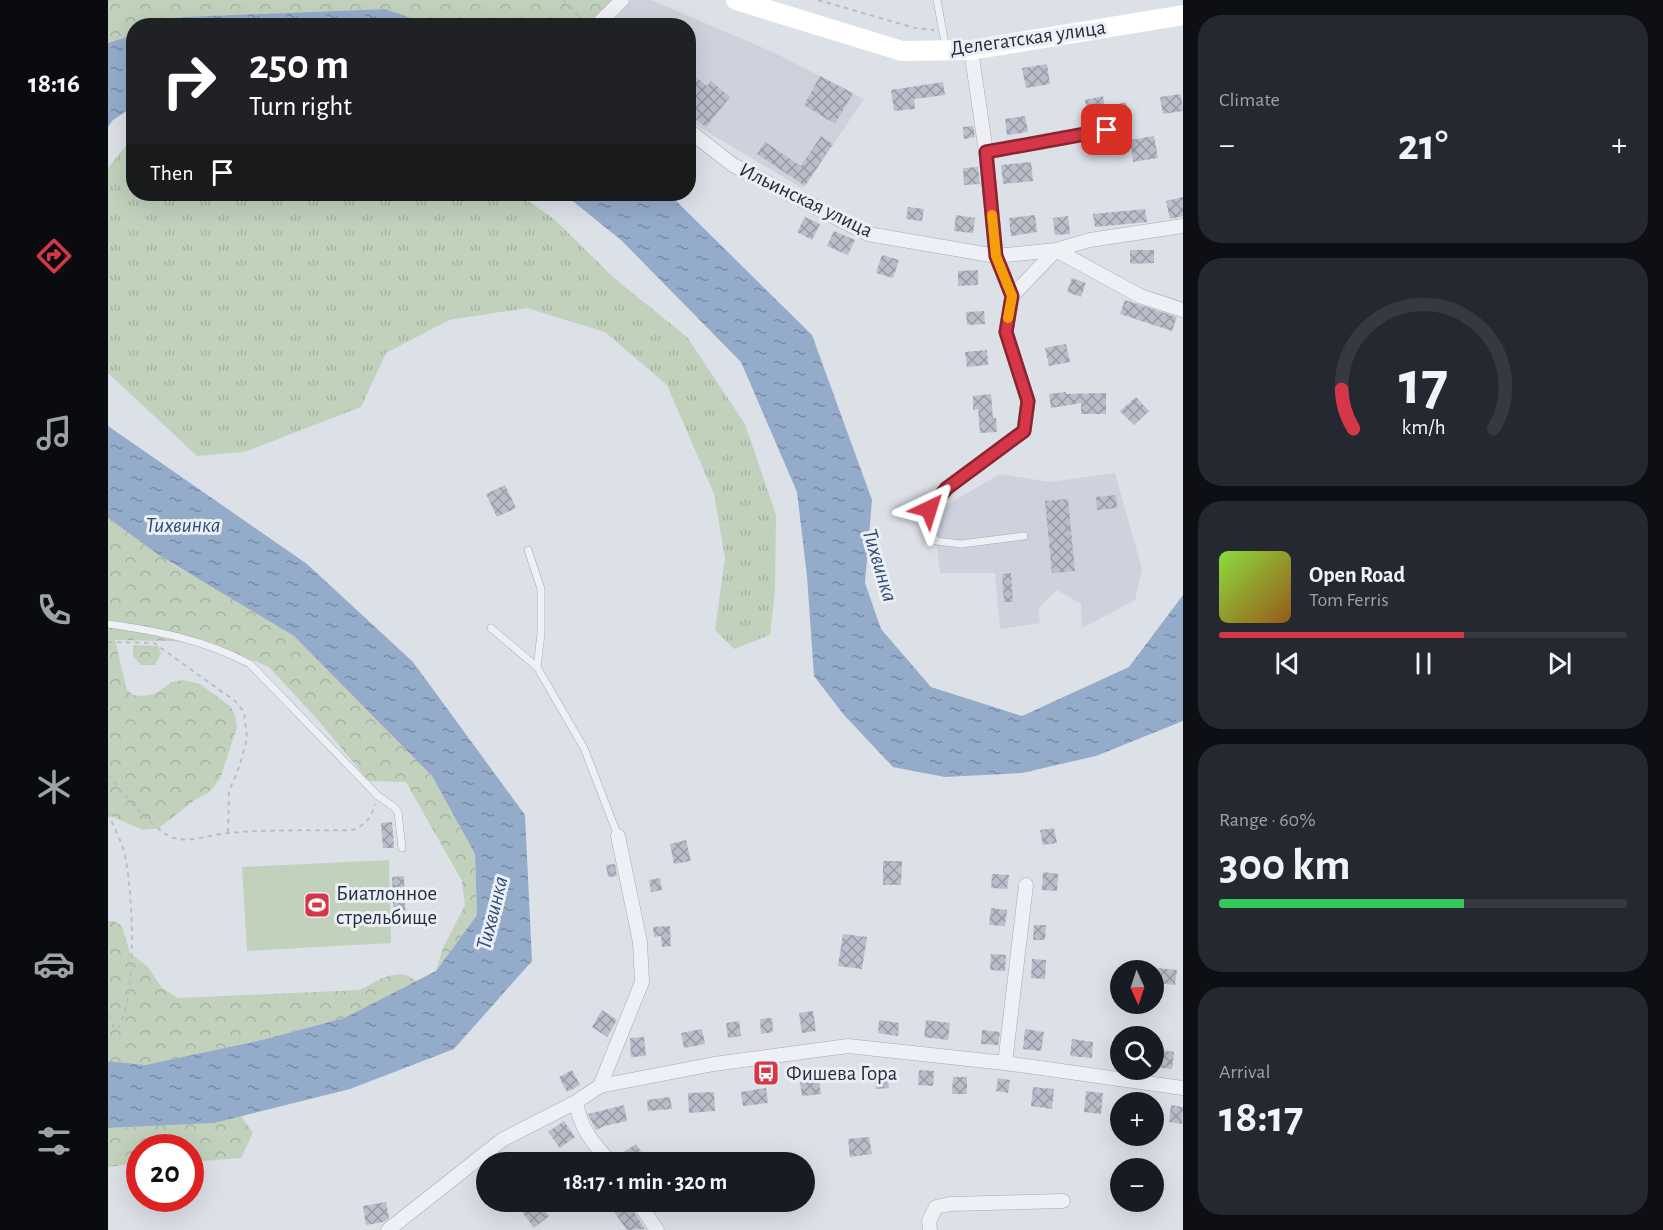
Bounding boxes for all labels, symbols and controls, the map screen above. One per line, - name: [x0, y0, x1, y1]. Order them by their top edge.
- street label: Делегатская улица: [949, 17, 1107, 59]
- icon: right: [150, 42, 228, 120]
- text: 250 m: [249, 44, 349, 86]
- text: 18:16: [28, 70, 80, 97]
- text: Climate: [1219, 90, 1280, 110]
- text: Turn right: [249, 93, 352, 120]
- pin: [1081, 104, 1132, 155]
- icon: arrive: [1090, 113, 1123, 146]
- text: 21°: [1398, 123, 1448, 168]
- text: −: [1219, 129, 1235, 162]
- text: +: [1611, 129, 1627, 162]
- icon: arrive: [206, 156, 239, 189]
- street label: Ильинская улица: [736, 159, 876, 241]
- text: Then: [150, 162, 194, 184]
- icon: directions: [33, 235, 75, 277]
- text: 17: [1398, 353, 1448, 415]
- icon: music: [33, 412, 75, 454]
- text: km/h: [1401, 417, 1445, 438]
- position arrow: [897, 477, 961, 541]
- water label: Тихвинка: [145, 514, 221, 536]
- water label: Тихвинка: [859, 526, 901, 604]
- text: Open Road: [1309, 564, 1405, 586]
- icon: phone: [33, 589, 75, 631]
- text: Tom Ferris: [1309, 590, 1389, 610]
- icon: previous: [1271, 647, 1304, 680]
- icon: pause: [1407, 647, 1440, 680]
- icon: next: [1543, 647, 1576, 680]
- icon: climate: [33, 766, 75, 808]
- text: Range · 60%: [1219, 810, 1316, 830]
- text: 300 km: [1219, 843, 1351, 888]
- water label: Тихвинка: [472, 874, 512, 952]
- place label: Биатлонное стрельбище: [336, 883, 437, 928]
- sports icon: Биатлонное стрельбище: [302, 890, 332, 920]
- icon: car: [33, 943, 75, 985]
- north arrow: [1110, 960, 1164, 1014]
- map controls: [1110, 960, 1164, 1212]
- button: search: [1110, 1026, 1164, 1080]
- bus stop icon: Фишева Гора: [751, 1058, 781, 1088]
- text: Arrival: [1219, 1062, 1270, 1082]
- place label: Фишева Гора: [786, 1063, 898, 1084]
- button: +: [1110, 1092, 1164, 1146]
- text: 18:17: [1219, 1095, 1303, 1140]
- icon: filters: [33, 1120, 75, 1162]
- speed limit sign: 20: [126, 1134, 204, 1212]
- button: −: [1110, 1158, 1164, 1212]
- text: 18:17 · 1 min · 320 m: [564, 1171, 727, 1193]

